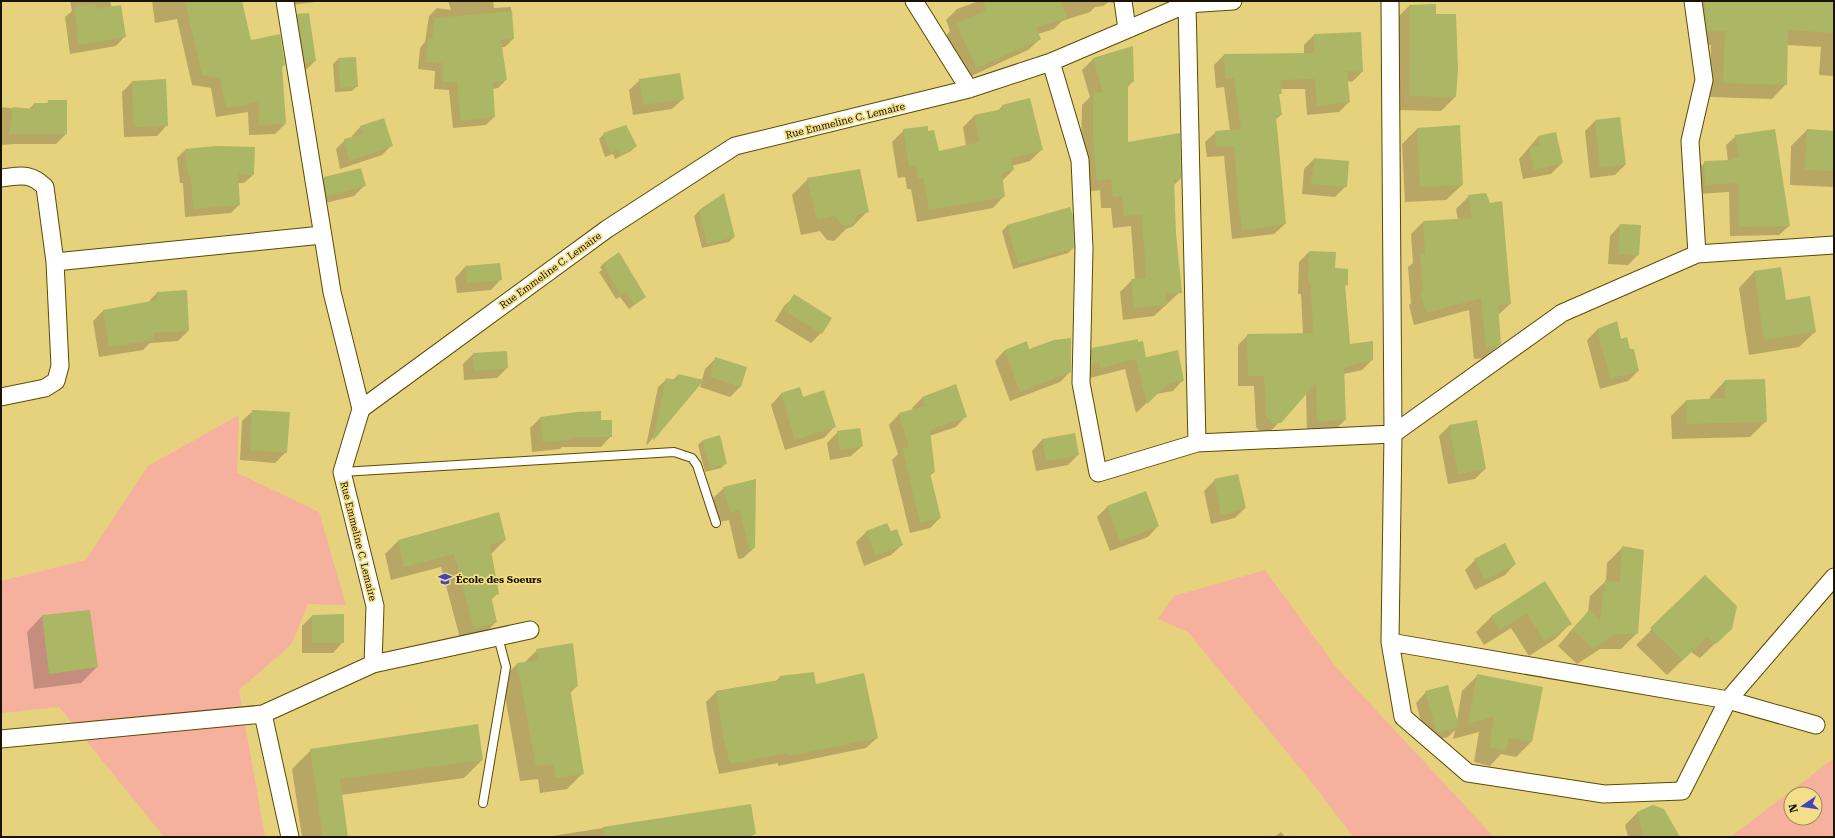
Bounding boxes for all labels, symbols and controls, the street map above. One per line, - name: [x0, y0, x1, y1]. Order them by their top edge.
- street label: Rue Emmeline C. Lemaire: [784, 100, 906, 141]
- street label: Rue Emmeline C. Lemaire: [497, 230, 604, 311]
- street label: Rue Emmeline C. Lemaire: [338, 480, 379, 602]
- school or university icon: École des Soeurs: [437, 571, 453, 587]
- place label: École des Soeurs: [456, 574, 542, 585]
- north arrow: [1783, 786, 1823, 826]
- text: N: [1786, 802, 1801, 814]

